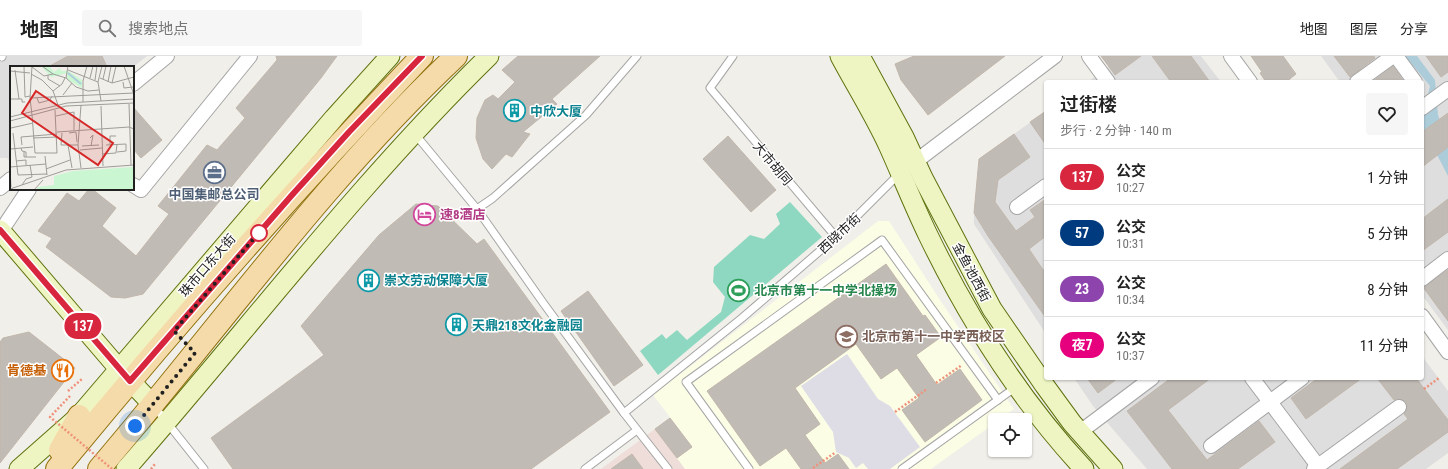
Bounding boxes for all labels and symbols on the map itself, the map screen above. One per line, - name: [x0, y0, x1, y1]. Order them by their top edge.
- inset map: [10, 66, 134, 190]
- building icon: 中欣大厦: [501, 98, 527, 124]
- place label: 中欣大厦: [530, 104, 582, 119]
- street label: 大市胡同: [750, 139, 795, 188]
- office icon: 中国集邮总公司: [201, 159, 227, 185]
- place label: 中国集邮总公司: [168, 187, 260, 202]
- hotel icon: 速8酒店: [412, 201, 438, 227]
- place label: 速8酒店: [440, 207, 486, 222]
- street label: 西晓市街: [815, 210, 863, 257]
- unlabelled marker: [250, 224, 268, 242]
- street label: 珠市口东大街: [176, 231, 239, 300]
- street label: 金鱼池西街: [950, 240, 993, 304]
- building icon: 崇文劳动保障大厦: [355, 267, 381, 293]
- place label: 崇文劳动保障大厦: [384, 273, 488, 288]
- sports icon: 北京市第十一中学北操场: [726, 277, 752, 303]
- place label: 北京市第十一中学北操场: [754, 283, 897, 298]
- building icon: 天鼎218文化金融园: [443, 312, 469, 338]
- line badge: 137: [60, 313, 106, 339]
- place label: 天鼎218文化金融园: [472, 318, 583, 333]
- school or university icon: 北京市第十一中学西校区: [834, 323, 860, 349]
- place label: 北京市第十一中学西校区: [862, 329, 1005, 344]
- restaurant icon: 肯德基: [49, 357, 75, 383]
- place label: 肯德基: [7, 363, 47, 378]
- your location: [125, 416, 145, 436]

